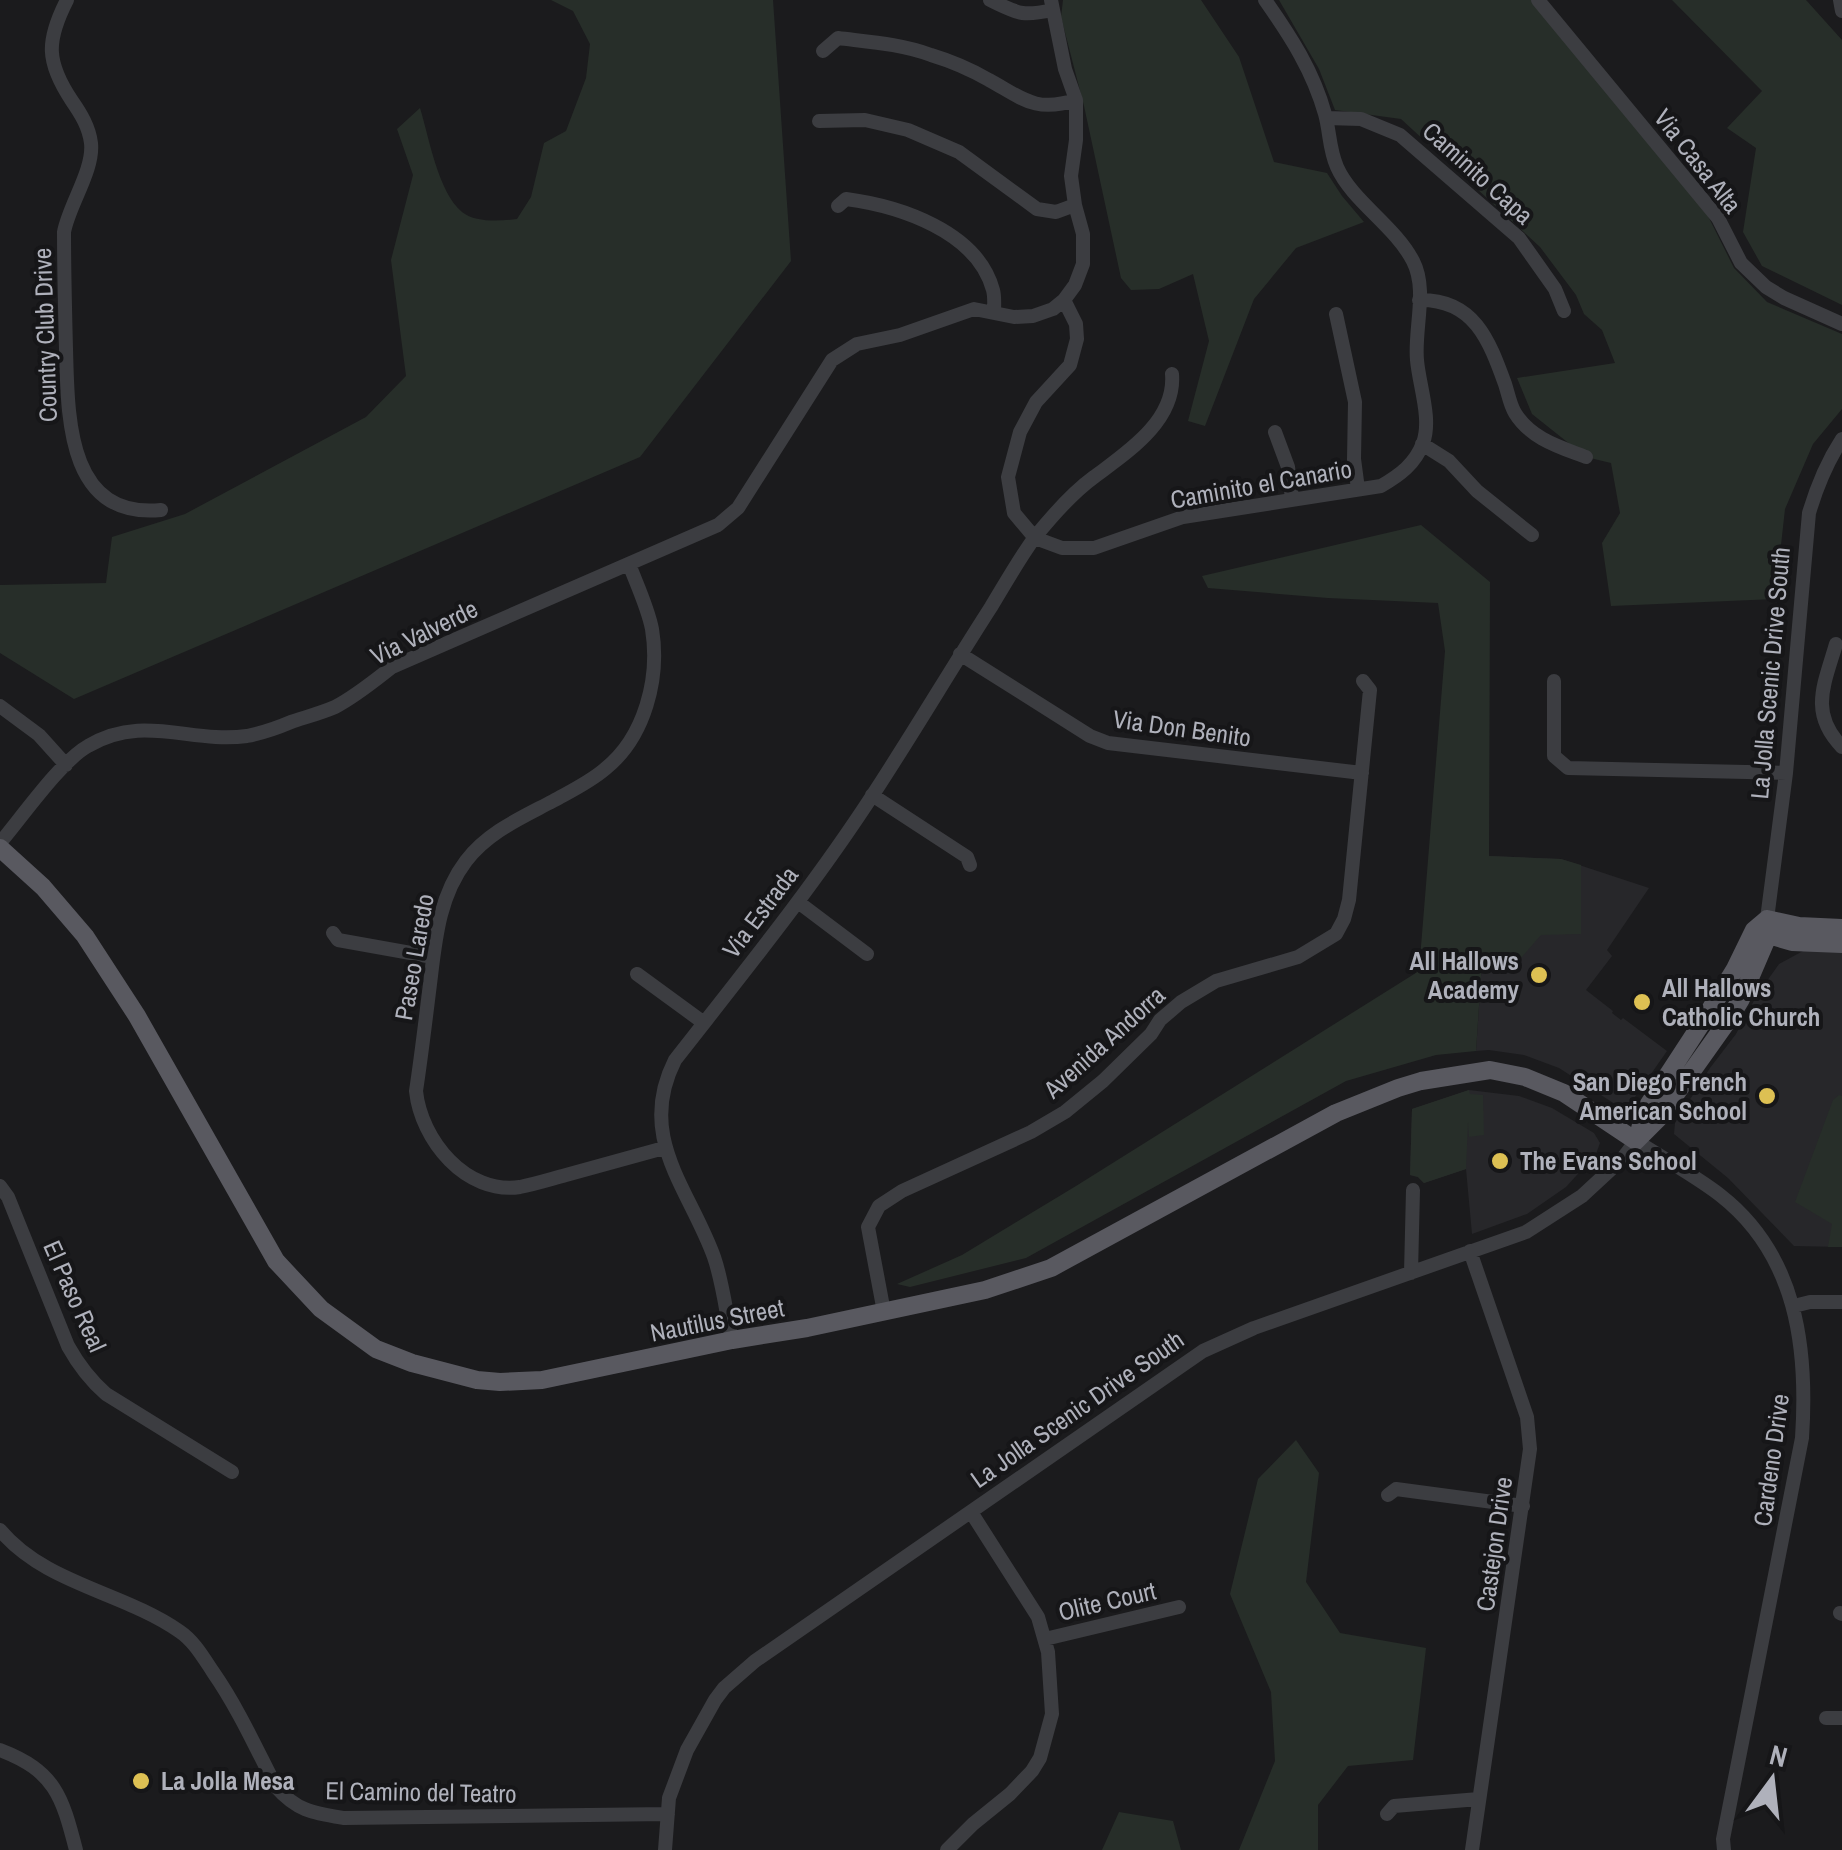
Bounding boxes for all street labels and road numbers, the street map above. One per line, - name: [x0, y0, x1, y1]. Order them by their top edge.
- street label: Via Casa Alta: [1646, 102, 1750, 221]
- street label: Caminito Capa: [1415, 114, 1541, 232]
- street label: Country Club Drive: [25, 247, 65, 423]
- street label: Caminito el Canario: [1168, 451, 1354, 517]
- street label: La Jolla Scenic Drive South: [1742, 546, 1798, 800]
- street label: Via Valverde: [365, 591, 483, 673]
- street label: Via Don Benito: [1111, 702, 1253, 754]
- street label: Via Estrada: [714, 859, 806, 965]
- street label: Paseo Laredo: [386, 891, 442, 1023]
- street label: Avenida Andorra: [1035, 978, 1172, 1106]
- street label: El Paso Real: [35, 1235, 115, 1357]
- street label: Nautilus Street: [647, 1290, 787, 1350]
- street label: La Jolla Scenic Drive South: [964, 1323, 1190, 1495]
- street label: Cardeno Drive: [1745, 1392, 1797, 1528]
- street label: Castejon Drive: [1468, 1475, 1520, 1613]
- street label: Olite Court: [1055, 1573, 1159, 1629]
- street label: El Camino del Teatro: [325, 1773, 517, 1811]

